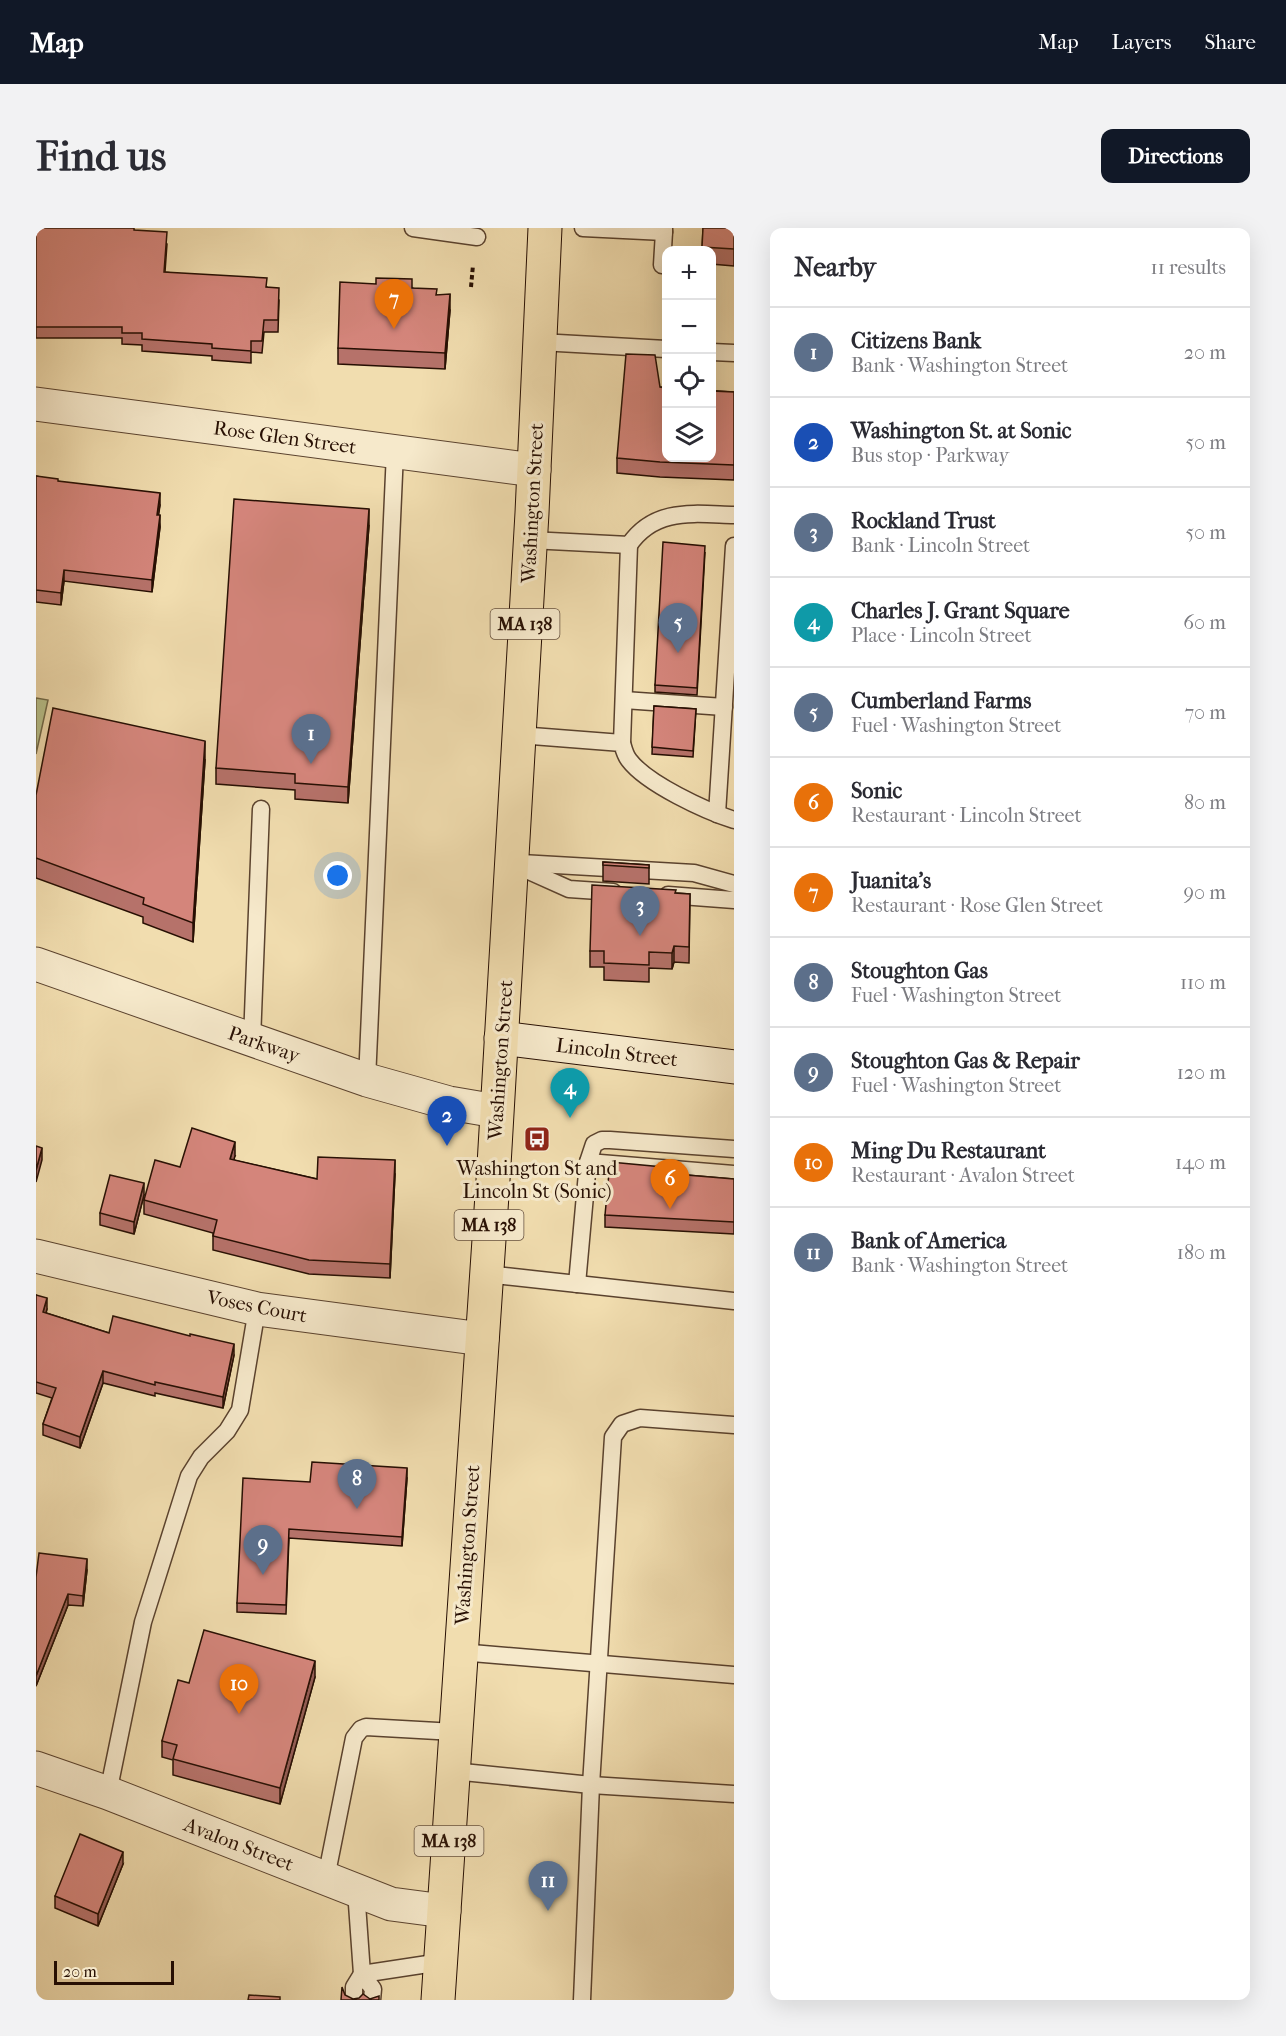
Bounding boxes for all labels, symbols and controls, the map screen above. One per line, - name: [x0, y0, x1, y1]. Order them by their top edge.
- text: Map: [30, 26, 84, 59]
- text: Map: [1038, 30, 1079, 54]
- text: Layers: [1112, 30, 1171, 54]
- text: Share: [1204, 30, 1256, 54]
- button: Directions: [1101, 129, 1250, 183]
- text: Find us: [36, 132, 166, 181]
- map controls: [662, 246, 716, 462]
- button: +: [662, 246, 716, 300]
- text: Nearby: [794, 252, 876, 283]
- text: 11 results: [1151, 256, 1226, 279]
- pin: 7: [374, 279, 414, 329]
- button: −: [662, 300, 716, 354]
- text: Citizens Bank: [851, 328, 981, 354]
- text: 1: [810, 341, 817, 364]
- text: 20 m: [1184, 341, 1226, 364]
- button: locate: [662, 354, 716, 408]
- text: Bank · Washington Street: [851, 354, 1068, 377]
- button: layers: [662, 408, 716, 462]
- street label: Rose Glen Street: [212, 416, 358, 459]
- text: Washington St. at Sonic: [851, 418, 1071, 444]
- street label: Washington Street: [517, 422, 548, 585]
- text: 2: [808, 431, 819, 454]
- text: 50 m: [1185, 431, 1226, 454]
- text: Bus stop · Parkway: [851, 444, 1009, 467]
- text: Rockland Trust: [851, 508, 996, 534]
- text: 3: [809, 521, 818, 544]
- text: 50 m: [1185, 521, 1226, 544]
- text: Bank · Lincoln Street: [851, 534, 1030, 557]
- text: Charles J. Grant Square: [851, 598, 1070, 624]
- pin: 5: [658, 604, 698, 653]
- road number: MA 138: [490, 609, 560, 639]
- text: 4: [808, 611, 819, 634]
- text: 60 m: [1183, 611, 1226, 634]
- text: Place · Lincoln Street: [851, 624, 1032, 647]
- text: Cumberland Farms: [851, 688, 1031, 714]
- text: 5: [809, 701, 818, 724]
- text: 70 m: [1184, 701, 1226, 724]
- pin: 1: [292, 714, 330, 764]
- text: Fuel · Washington Street: [851, 714, 1061, 737]
- text: Sonic: [851, 778, 902, 804]
- text: 6: [808, 791, 819, 814]
- text: 80 m: [1184, 791, 1226, 814]
- text: Restaurant · Lincoln Street: [851, 804, 1082, 827]
- your location: [323, 861, 352, 890]
- text: Juanita's: [851, 868, 931, 894]
- text: 7: [809, 881, 818, 904]
- text: 90 m: [1184, 881, 1226, 904]
- pin: 3: [620, 886, 660, 936]
- text: Restaurant · Rose Glen Street: [851, 894, 1103, 917]
- text: Stoughton Gas: [851, 958, 988, 984]
- text: 8: [808, 971, 819, 994]
- text: 110 m: [1180, 971, 1226, 994]
- street label: Washington Street: [483, 979, 518, 1142]
- text: Fuel · Washington Street: [851, 984, 1061, 1007]
- street label: Parkway: [225, 1022, 304, 1068]
- street label: Lincoln Street: [555, 1034, 679, 1071]
- text: Stoughton Gas & Repair: [851, 1048, 1080, 1074]
- text: 9: [808, 1061, 819, 1084]
- text: 120 m: [1177, 1061, 1226, 1084]
- pin: 4: [550, 1068, 590, 1118]
- text: Fuel · Washington Street: [851, 1074, 1061, 1097]
- pin: 2: [428, 1096, 466, 1146]
- bus stop icon: Washington St and Lincoln St (Sonic): [522, 1124, 552, 1154]
- text: Ming Du Restaurant: [851, 1138, 1046, 1164]
- text: 10: [804, 1151, 823, 1174]
- text: 140 m: [1175, 1151, 1226, 1174]
- place label: Washington St and Lincoln St (Sonic): [455, 1157, 619, 1203]
- pin: 6: [650, 1160, 690, 1209]
- text: Restaurant · Avalon Street: [851, 1164, 1075, 1187]
- road number: MA 138: [454, 1210, 524, 1240]
- text: Bank of America: [851, 1228, 1006, 1254]
- text: 11: [806, 1241, 821, 1264]
- text: 180 m: [1177, 1241, 1226, 1264]
- text: Bank · Washington Street: [851, 1254, 1068, 1277]
- street label: Voses Court: [204, 1285, 309, 1327]
- pin: 8: [338, 1460, 376, 1509]
- street label: Washington Street: [450, 1464, 485, 1627]
- pin: 9: [244, 1526, 282, 1575]
- pin: 10: [220, 1664, 258, 1714]
- street label: Avalon Street: [180, 1813, 297, 1876]
- road number: MA 138: [414, 1826, 484, 1856]
- pin: 11: [528, 1862, 568, 1911]
- scale bar: [54, 1958, 174, 1986]
- text: 20 m: [63, 1962, 97, 1981]

